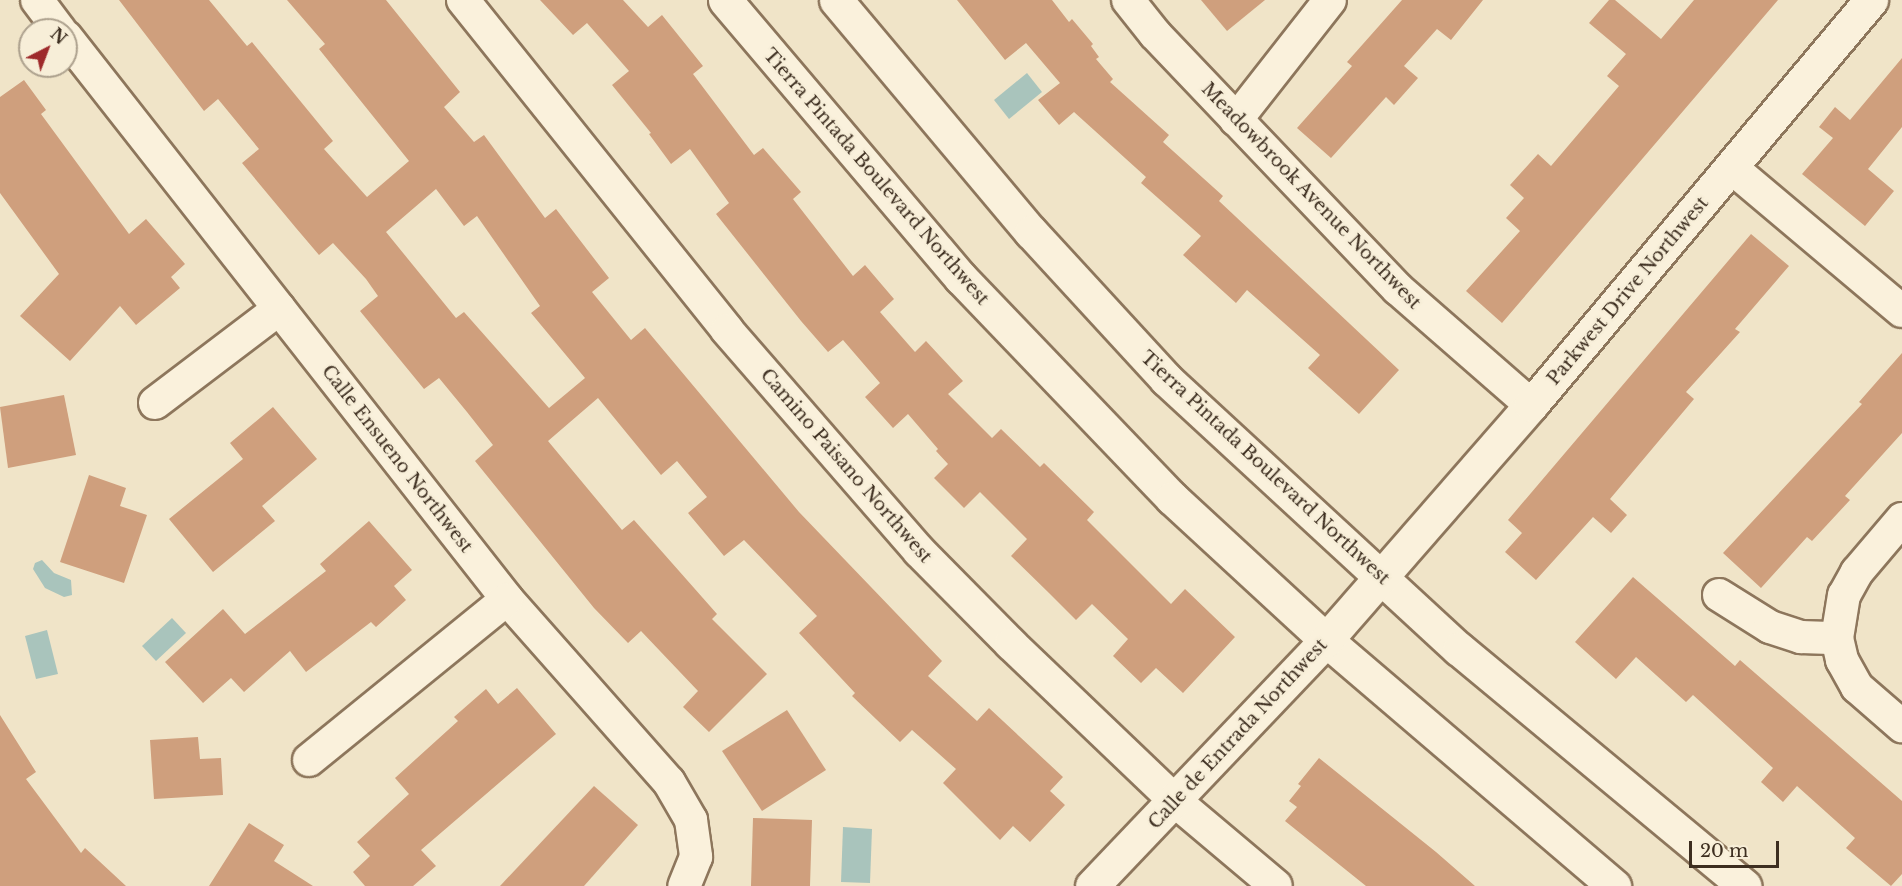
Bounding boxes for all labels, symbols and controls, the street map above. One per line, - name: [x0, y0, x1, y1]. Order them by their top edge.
- north arrow: [18, 18, 78, 78]
- text: N: [46, 24, 71, 49]
- street label: Tierra Pintada Boulevard Northwest: [759, 44, 993, 310]
- street label: Meadowbrook Avenue Northwest: [1197, 78, 1425, 314]
- street label: Parkwest Drive Northwest: [1543, 192, 1713, 390]
- street label: Tierra Pintada Boulevard Northwest: [1136, 347, 1394, 589]
- street label: Calle Ensueno Northwest: [317, 361, 477, 557]
- street label: Camino Paisano Northwest: [756, 365, 936, 567]
- street label: Calle de Entrada Northwest: [1144, 634, 1332, 834]
- scale bar: [1692, 829, 1782, 867]
- text: 20 m: [1700, 840, 1748, 862]

